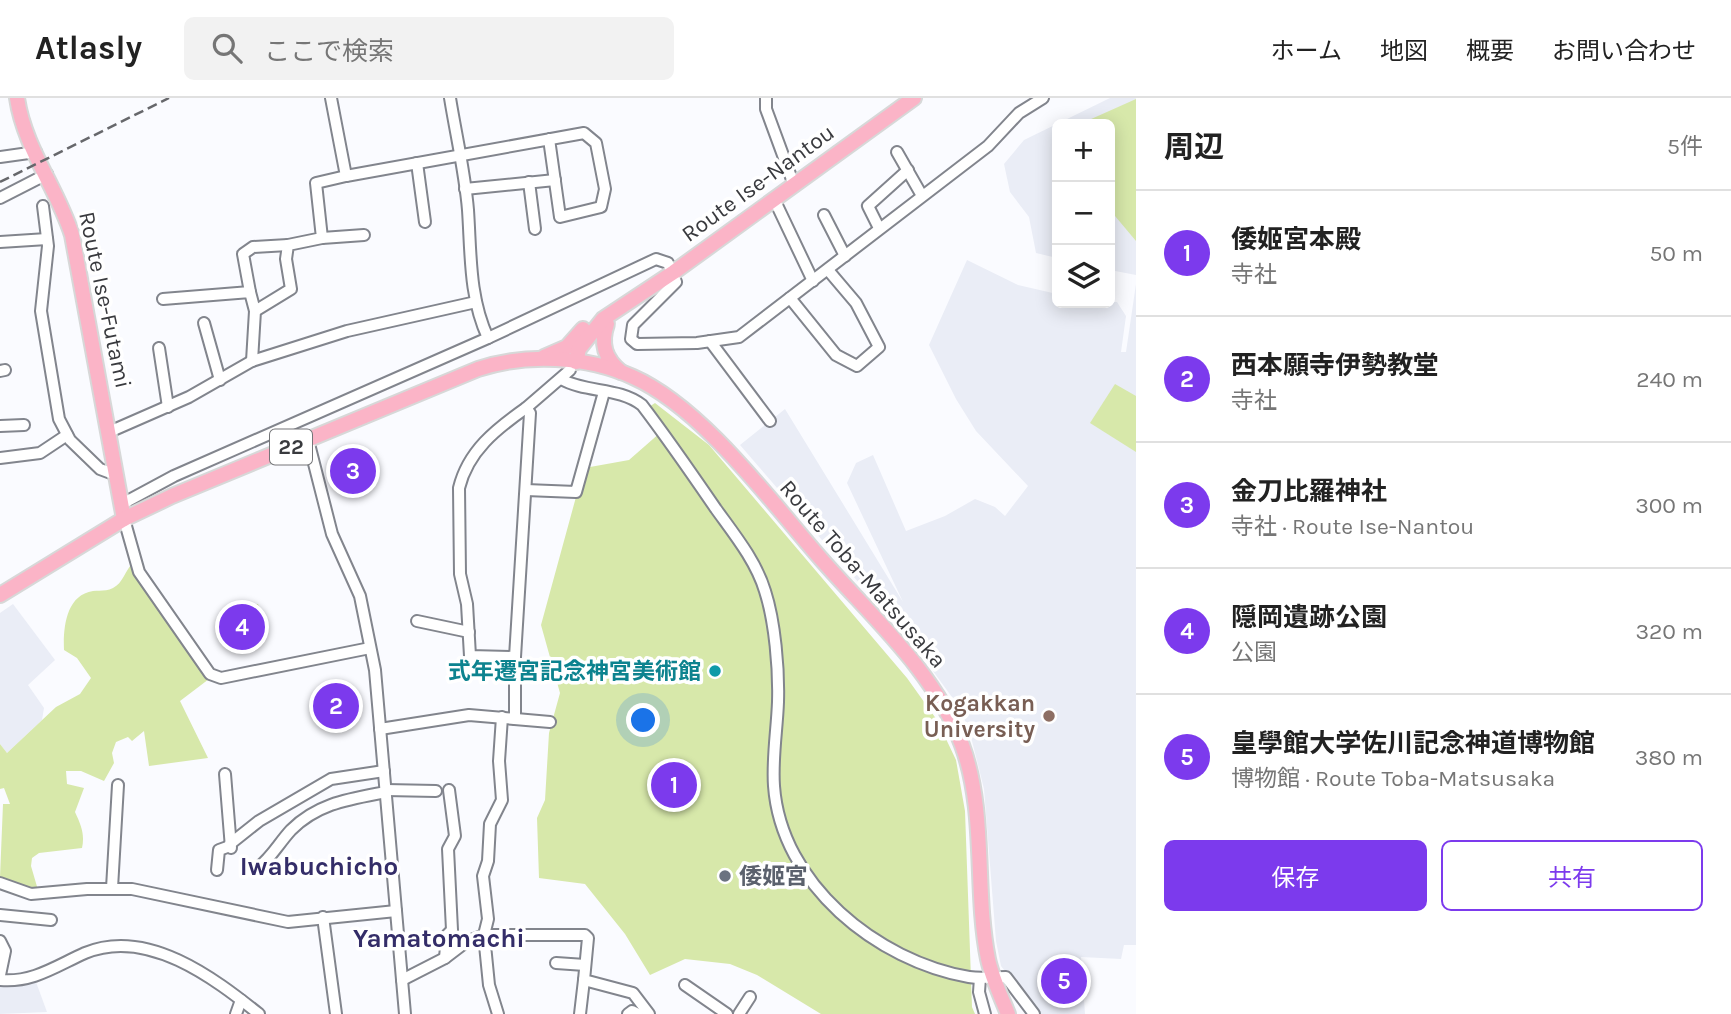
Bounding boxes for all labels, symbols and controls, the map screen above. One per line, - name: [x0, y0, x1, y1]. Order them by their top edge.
- search box: [184, 17, 674, 80]
- text: Atlasly: [35, 29, 142, 67]
- icon: search: [208, 29, 246, 67]
- text: ここで検索: [264, 36, 394, 67]
- text: ホーム: [1271, 37, 1342, 65]
- text: 地図: [1380, 37, 1428, 65]
- text: 概要: [1466, 37, 1514, 65]
- text: お問い合わせ: [1552, 37, 1696, 65]
- street label: Route Ise-Nantou: [676, 119, 840, 247]
- map controls: [1052, 119, 1115, 308]
- button: +: [1052, 119, 1115, 182]
- text: 周辺: [1164, 129, 1224, 165]
- text: 5件: [1667, 133, 1703, 160]
- button: −: [1052, 182, 1115, 245]
- street label: Route Ise-Futami: [73, 209, 137, 391]
- text: 倭姬宮本殿: [1231, 224, 1361, 255]
- text: 1: [1183, 240, 1191, 267]
- text: 50 m: [1649, 240, 1703, 267]
- button: layers: [1052, 245, 1115, 308]
- text: 寺社: [1231, 261, 1277, 288]
- text: 西本願寺伊勢教堂: [1231, 350, 1439, 381]
- text: 2: [1180, 366, 1194, 393]
- text: 240 m: [1636, 366, 1703, 393]
- text: 寺社: [1231, 387, 1277, 414]
- road number: 22: [270, 430, 312, 464]
- pin: 3: [330, 445, 376, 497]
- street label: Route Toba-Matsusaka: [774, 474, 952, 674]
- text: 金刀比羅神社: [1231, 476, 1387, 507]
- text: 3: [1180, 492, 1194, 519]
- text: 300 m: [1635, 492, 1703, 519]
- text: 寺社 · Route Ise-Nantou: [1231, 513, 1474, 540]
- pin: 4: [219, 601, 265, 653]
- text: 隠岡遺跡公園: [1231, 602, 1387, 633]
- text: 4: [1180, 618, 1194, 645]
- text: 320 m: [1635, 618, 1703, 645]
- text: 公園: [1231, 639, 1277, 666]
- place label: 式年遷宮記念神宮美術館: [448, 658, 701, 685]
- marker: 式年遷宮記念神宮美術館: [707, 663, 723, 679]
- pin: 2: [313, 680, 359, 732]
- place label: Kogakkan University: [924, 690, 1035, 743]
- your location: [626, 703, 660, 737]
- marker: Kogakkan University: [1041, 708, 1057, 724]
- text: 皇學館大学佐川記念神道博物館: [1231, 728, 1595, 759]
- text: 5: [1180, 744, 1194, 771]
- text: 380 m: [1635, 744, 1703, 771]
- pin: 1: [651, 759, 697, 811]
- text: 博物館 · Route Toba-Matsusaka: [1231, 765, 1555, 792]
- button: 保存: [1164, 840, 1427, 911]
- button: 共有: [1441, 840, 1703, 911]
- district label: Iwabuchicho: [240, 851, 398, 882]
- place label: 倭姬宮: [739, 863, 808, 890]
- marker: 倭姬宮: [717, 868, 733, 884]
- district label: Yamatomachi: [353, 923, 525, 954]
- pin: 5: [1041, 955, 1087, 1007]

